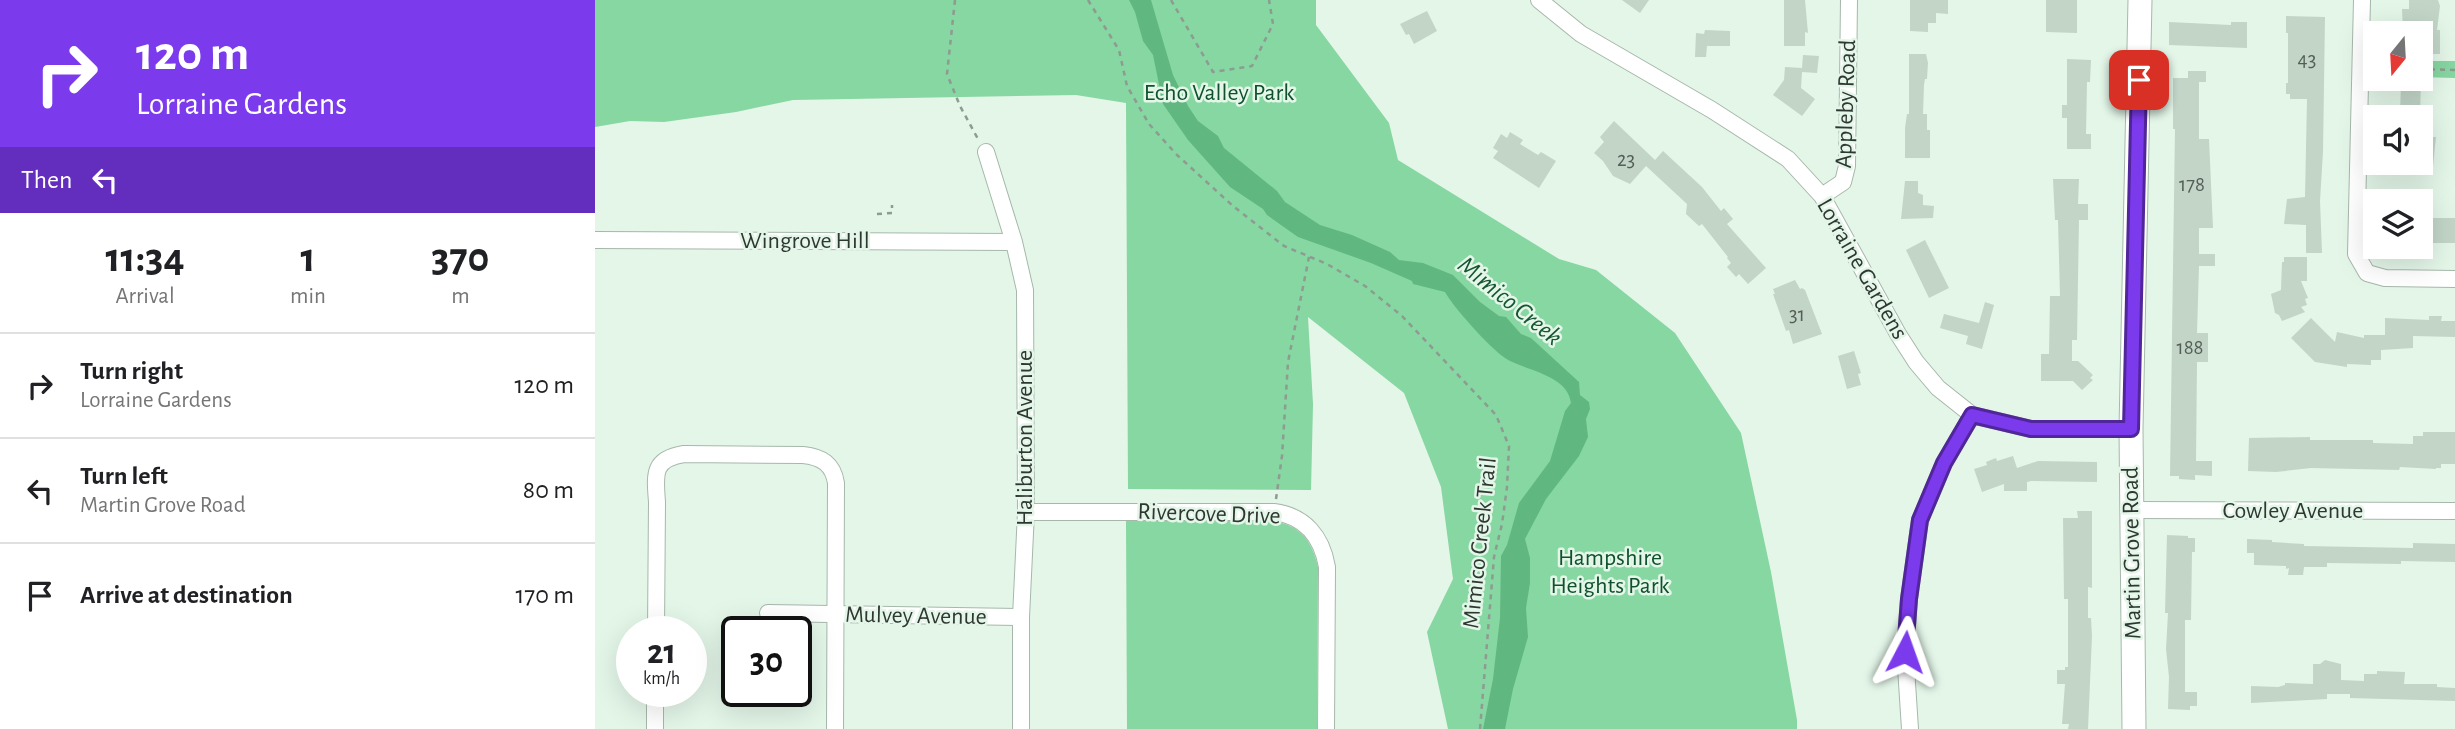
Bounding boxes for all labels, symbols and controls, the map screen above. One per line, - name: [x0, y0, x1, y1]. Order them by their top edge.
- north arrow: [2363, 21, 2433, 91]
- map controls: [2363, 21, 2433, 259]
- icon: right: [21, 28, 112, 119]
- text: 120 m: [136, 30, 249, 79]
- street label: Appleby Road: [1832, 39, 1860, 169]
- house number: 43: [2298, 49, 2316, 70]
- pin: [2109, 50, 2169, 110]
- icon: arrive: [2120, 61, 2158, 99]
- park label: Echo Valley Park: [1144, 81, 1294, 105]
- text: Lorraine Gardens: [136, 88, 347, 120]
- button: sound: [2363, 105, 2433, 175]
- house number: 23: [1617, 149, 1635, 170]
- icon: left: [86, 161, 124, 199]
- text: Then: [21, 167, 72, 193]
- house number: 178: [2179, 174, 2205, 195]
- button: layers: [2363, 189, 2433, 259]
- street label: Lorraine Gardens: [1812, 194, 1912, 344]
- street label: Wingrove Hill: [740, 229, 870, 253]
- text: 11:34: [105, 237, 185, 279]
- text: 1: [300, 237, 316, 279]
- text: 370: [431, 237, 489, 279]
- water label: Mimico Creek: [1453, 251, 1567, 351]
- text: Arrival: [115, 285, 175, 308]
- text: min: [290, 285, 326, 308]
- text: m: [451, 285, 470, 308]
- house number: 31: [1789, 304, 1805, 325]
- house number: 188: [2176, 337, 2204, 358]
- street label: Haliburton Avenue: [1013, 350, 1037, 526]
- text: Turn right: [80, 358, 183, 384]
- icon: right: [21, 367, 59, 405]
- text: 120 m: [514, 372, 574, 398]
- text: Lorraine Gardens: [80, 389, 232, 412]
- street label: Mimico Creek Trail: [1459, 456, 1501, 630]
- text: Turn left: [80, 463, 168, 489]
- street label: Martin Grove Road: [2118, 466, 2146, 640]
- icon: left: [21, 472, 59, 510]
- text: 80 m: [523, 477, 574, 503]
- text: Martin Grove Road: [80, 494, 246, 517]
- street label: Cowley Avenue: [2223, 499, 2363, 523]
- street label: Rivercove Drive: [1137, 500, 1281, 528]
- park label: Hampshire Heights Park: [1551, 546, 1669, 598]
- icon: arrive: [21, 577, 59, 615]
- text: Arrive at destination: [80, 582, 293, 608]
- text: 170 m: [515, 582, 574, 608]
- street label: Mulvey Avenue: [845, 603, 987, 629]
- position arrow: [1868, 615, 1942, 689]
- speed limit sign: 30: [721, 616, 812, 707]
- text: 21: [647, 635, 676, 670]
- text: km/h: [643, 670, 680, 688]

